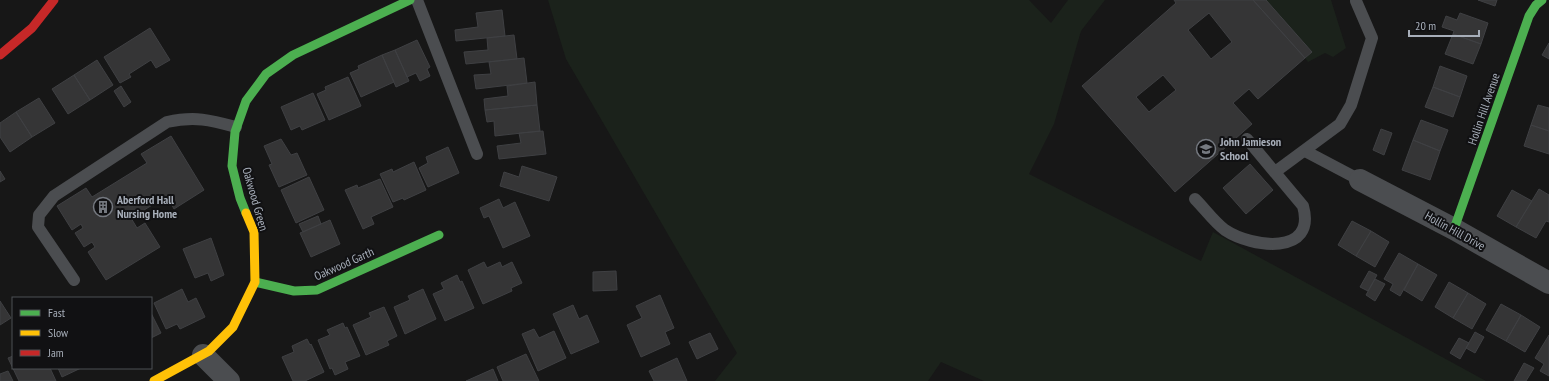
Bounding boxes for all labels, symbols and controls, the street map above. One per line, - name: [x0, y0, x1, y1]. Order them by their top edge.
- scale bar: [1409, 12, 1479, 38]
- text: 20 m: [1415, 18, 1436, 33]
- street label: Hollin Hill Avenue: [1464, 71, 1503, 147]
- place label: John Jamieson School: [1219, 134, 1281, 163]
- school or university icon: John Jamieson School: [1195, 138, 1217, 160]
- street label: Oakwood Green: [239, 165, 272, 232]
- place label: Aberford Hall Nursing Home: [116, 192, 177, 221]
- building icon: Aberford Hall Nursing Home: [92, 196, 114, 218]
- street label: Hollin Hill Drive: [1422, 208, 1488, 253]
- street label: Oakwood Garth: [312, 244, 376, 283]
- legend: [12, 297, 152, 369]
- text: Fast: [48, 305, 66, 320]
- text: Slow: [48, 325, 69, 340]
- text: Jam: [47, 345, 64, 360]

